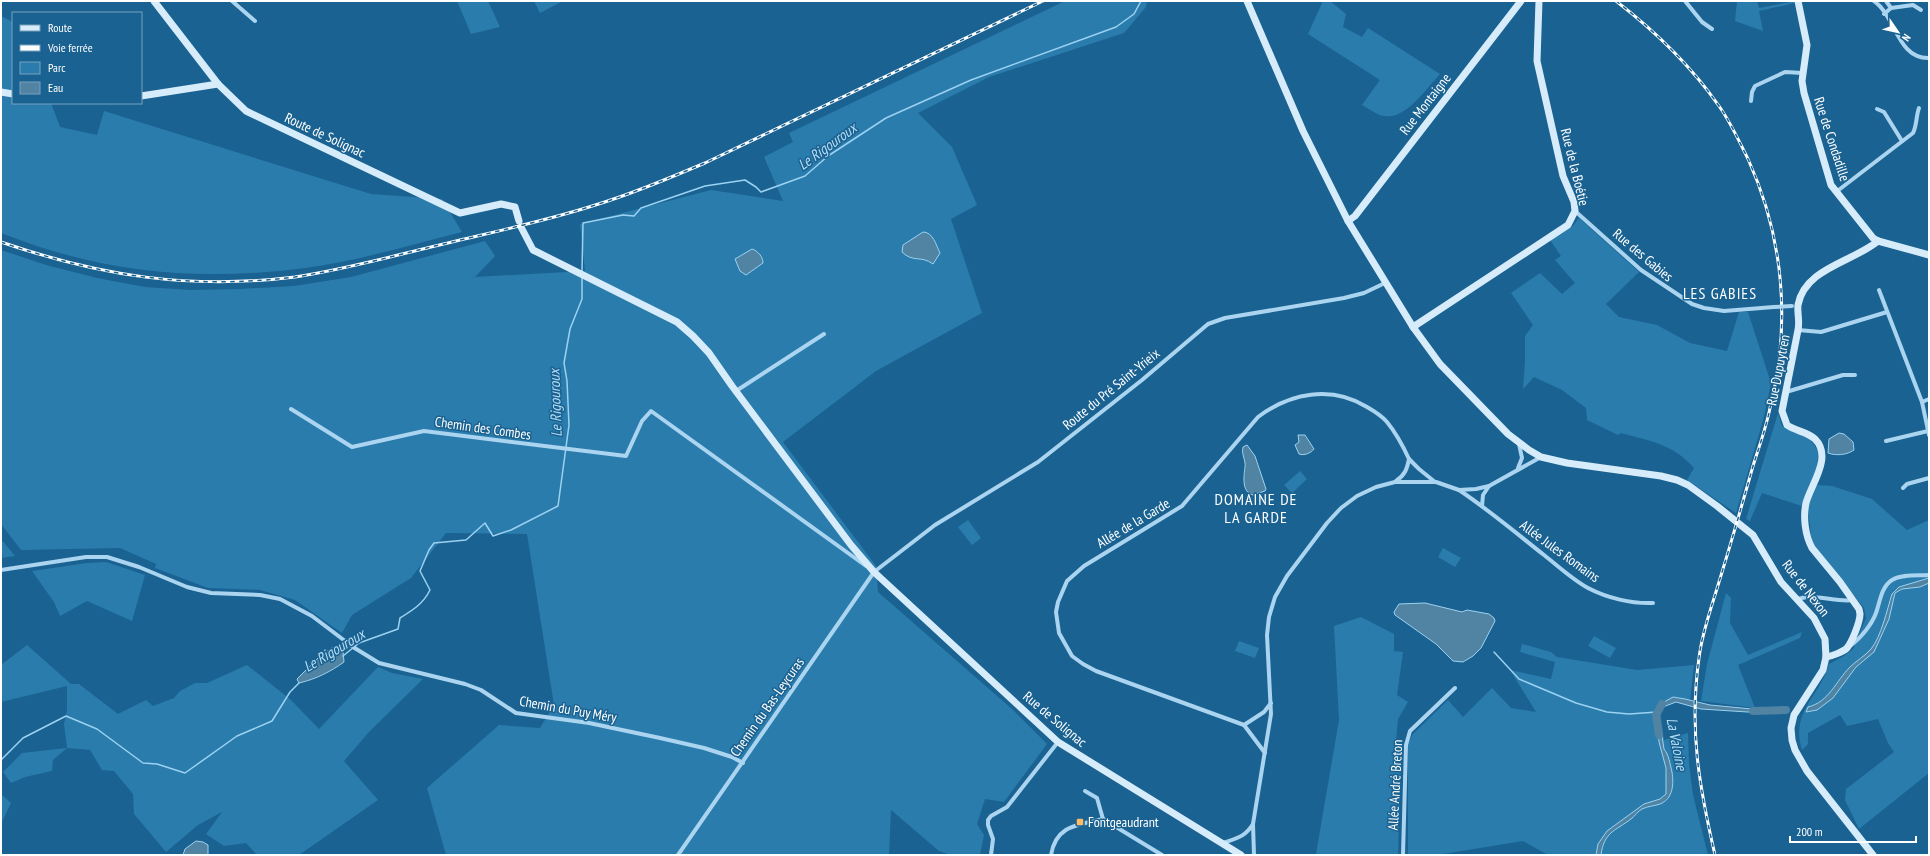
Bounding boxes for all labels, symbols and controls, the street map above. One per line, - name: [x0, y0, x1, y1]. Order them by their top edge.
- legend: [12, 12, 142, 104]
- north arrow: [1878, 12, 1918, 52]
- text: Route: [48, 20, 72, 35]
- text: N: [1899, 31, 1914, 44]
- text: Voie ferrée: [47, 40, 93, 55]
- text: Parc: [48, 60, 66, 75]
- street label: Rue Montaigne: [1395, 69, 1455, 138]
- text: Eau: [48, 80, 63, 95]
- street label: Rue de Condadille: [1810, 95, 1854, 184]
- street label: Route de Solignac: [282, 109, 368, 161]
- water label: Le Rigouroux: [794, 117, 862, 174]
- street label: Rue de la Boétie: [1557, 126, 1593, 208]
- street label: Rue des Gabies: [1609, 225, 1677, 286]
- district label: LES GABIES: [1683, 283, 1757, 303]
- street label: Rue Dupuytren: [1762, 333, 1794, 407]
- street label: Route du Pré Saint-Yrieix: [1059, 344, 1163, 434]
- water label: Le Rigouroux: [544, 367, 566, 437]
- street label: Chemin des Combes: [434, 412, 533, 444]
- district label: DOMAINE DE LA GARDE: [1215, 489, 1297, 527]
- street label: Allée de la Garde: [1093, 494, 1173, 552]
- street label: Allée Jules Romains: [1516, 516, 1604, 586]
- street label: Rue de Nexon: [1778, 556, 1834, 620]
- water label: Le Rigouroux: [300, 623, 370, 676]
- street label: Chemin du Bas-Leycuras: [726, 654, 808, 760]
- street label: Rue de Solignac: [1020, 687, 1090, 751]
- street label: Chemin du Puy Méry: [518, 692, 619, 727]
- water label: La Valoine: [1663, 716, 1692, 773]
- street label: Allée André Breton: [1384, 739, 1406, 831]
- place label: Fontgeaudrant: [1088, 813, 1159, 831]
- marker: Fontgeaudrant: [1075, 817, 1085, 827]
- scale bar: [1790, 818, 1916, 844]
- text: 200 m: [1796, 824, 1823, 839]

